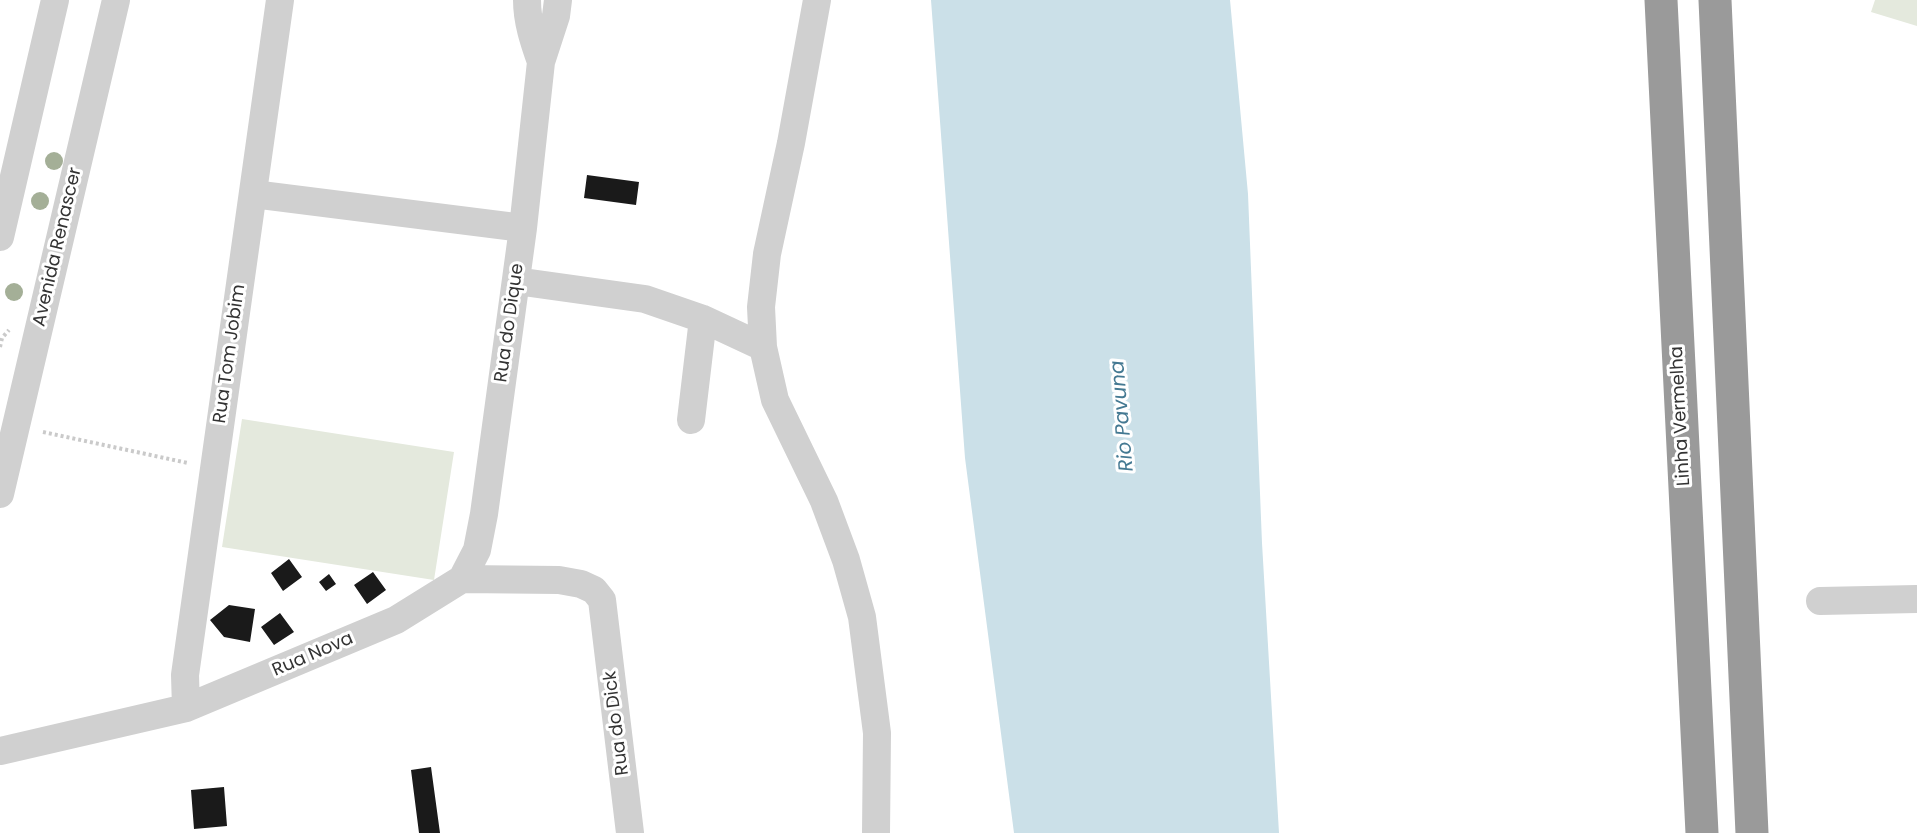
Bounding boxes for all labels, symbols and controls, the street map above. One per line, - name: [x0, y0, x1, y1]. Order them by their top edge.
- street label: Avenida Renascer: [29, 165, 87, 329]
- street label: Rua do Dique: [491, 262, 529, 384]
- street label: Rua Tom Jobim: [210, 283, 250, 425]
- street label: Linha Vermelha: [1667, 345, 1695, 487]
- water label: Rio Pavuna: [1106, 360, 1140, 472]
- street label: Rua Nova: [269, 628, 357, 682]
- street label: Rua do Dick: [600, 669, 634, 777]

